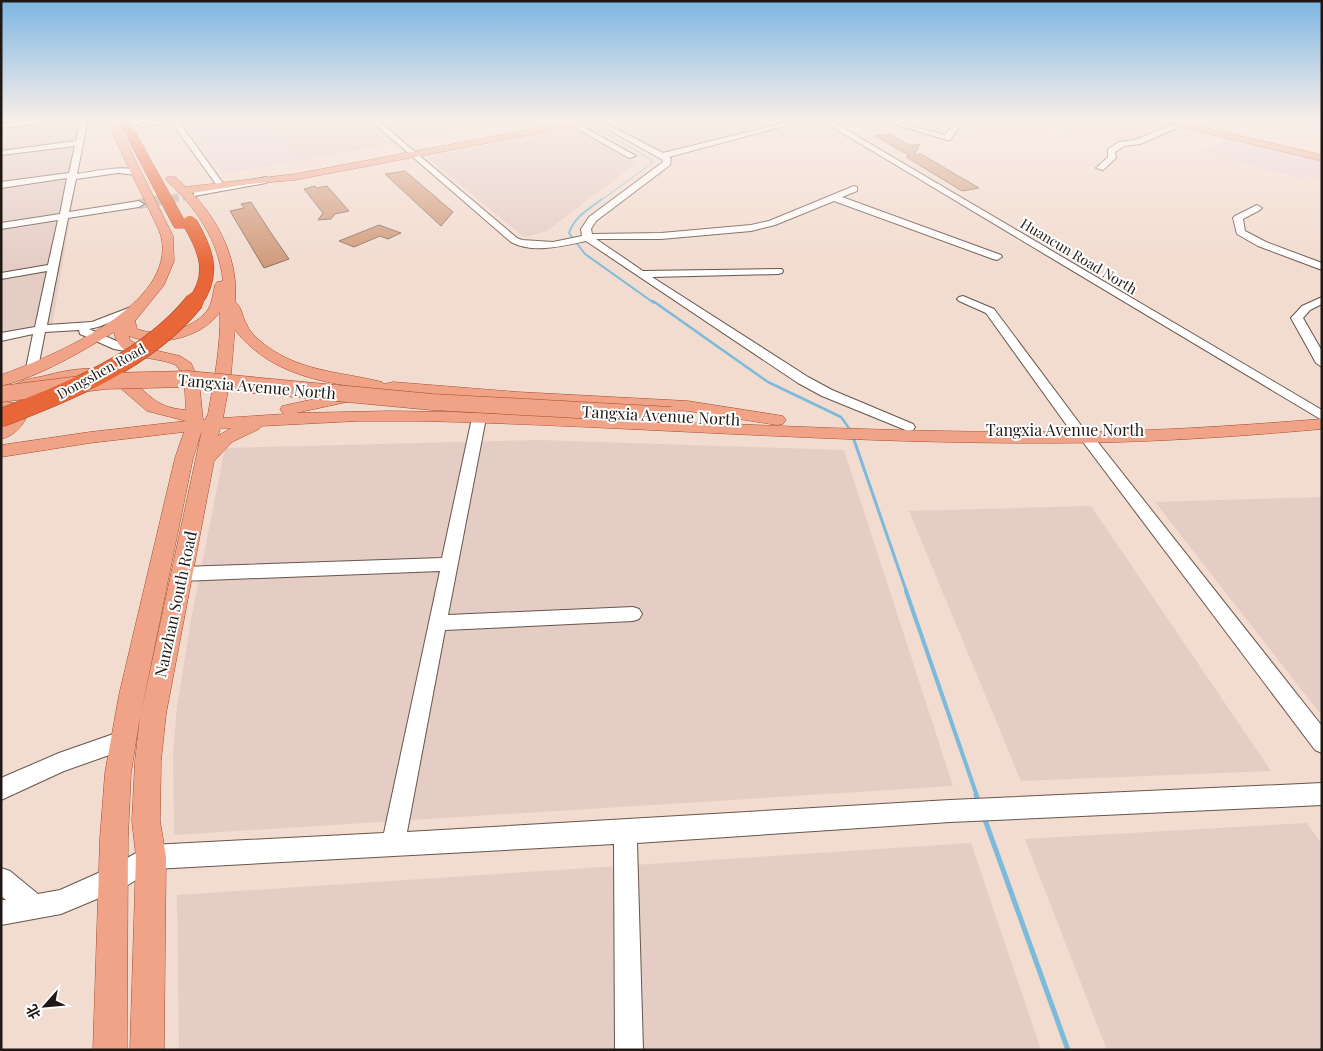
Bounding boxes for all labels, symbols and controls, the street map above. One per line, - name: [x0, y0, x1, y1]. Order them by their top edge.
- street label: Huancun Road North: [1017, 214, 1141, 299]
- street label: Dongshen Road: [53, 339, 149, 403]
- street label: Tangxia Avenue North: [177, 369, 337, 403]
- street label: Tangxia Avenue North: [581, 400, 741, 430]
- street label: Tangxia Avenue North: [986, 419, 1145, 440]
- street label: Nanzhan South Road: [149, 529, 201, 679]
- north arrow: [20, 981, 70, 1031]
- text: 北: [21, 1002, 45, 1023]

